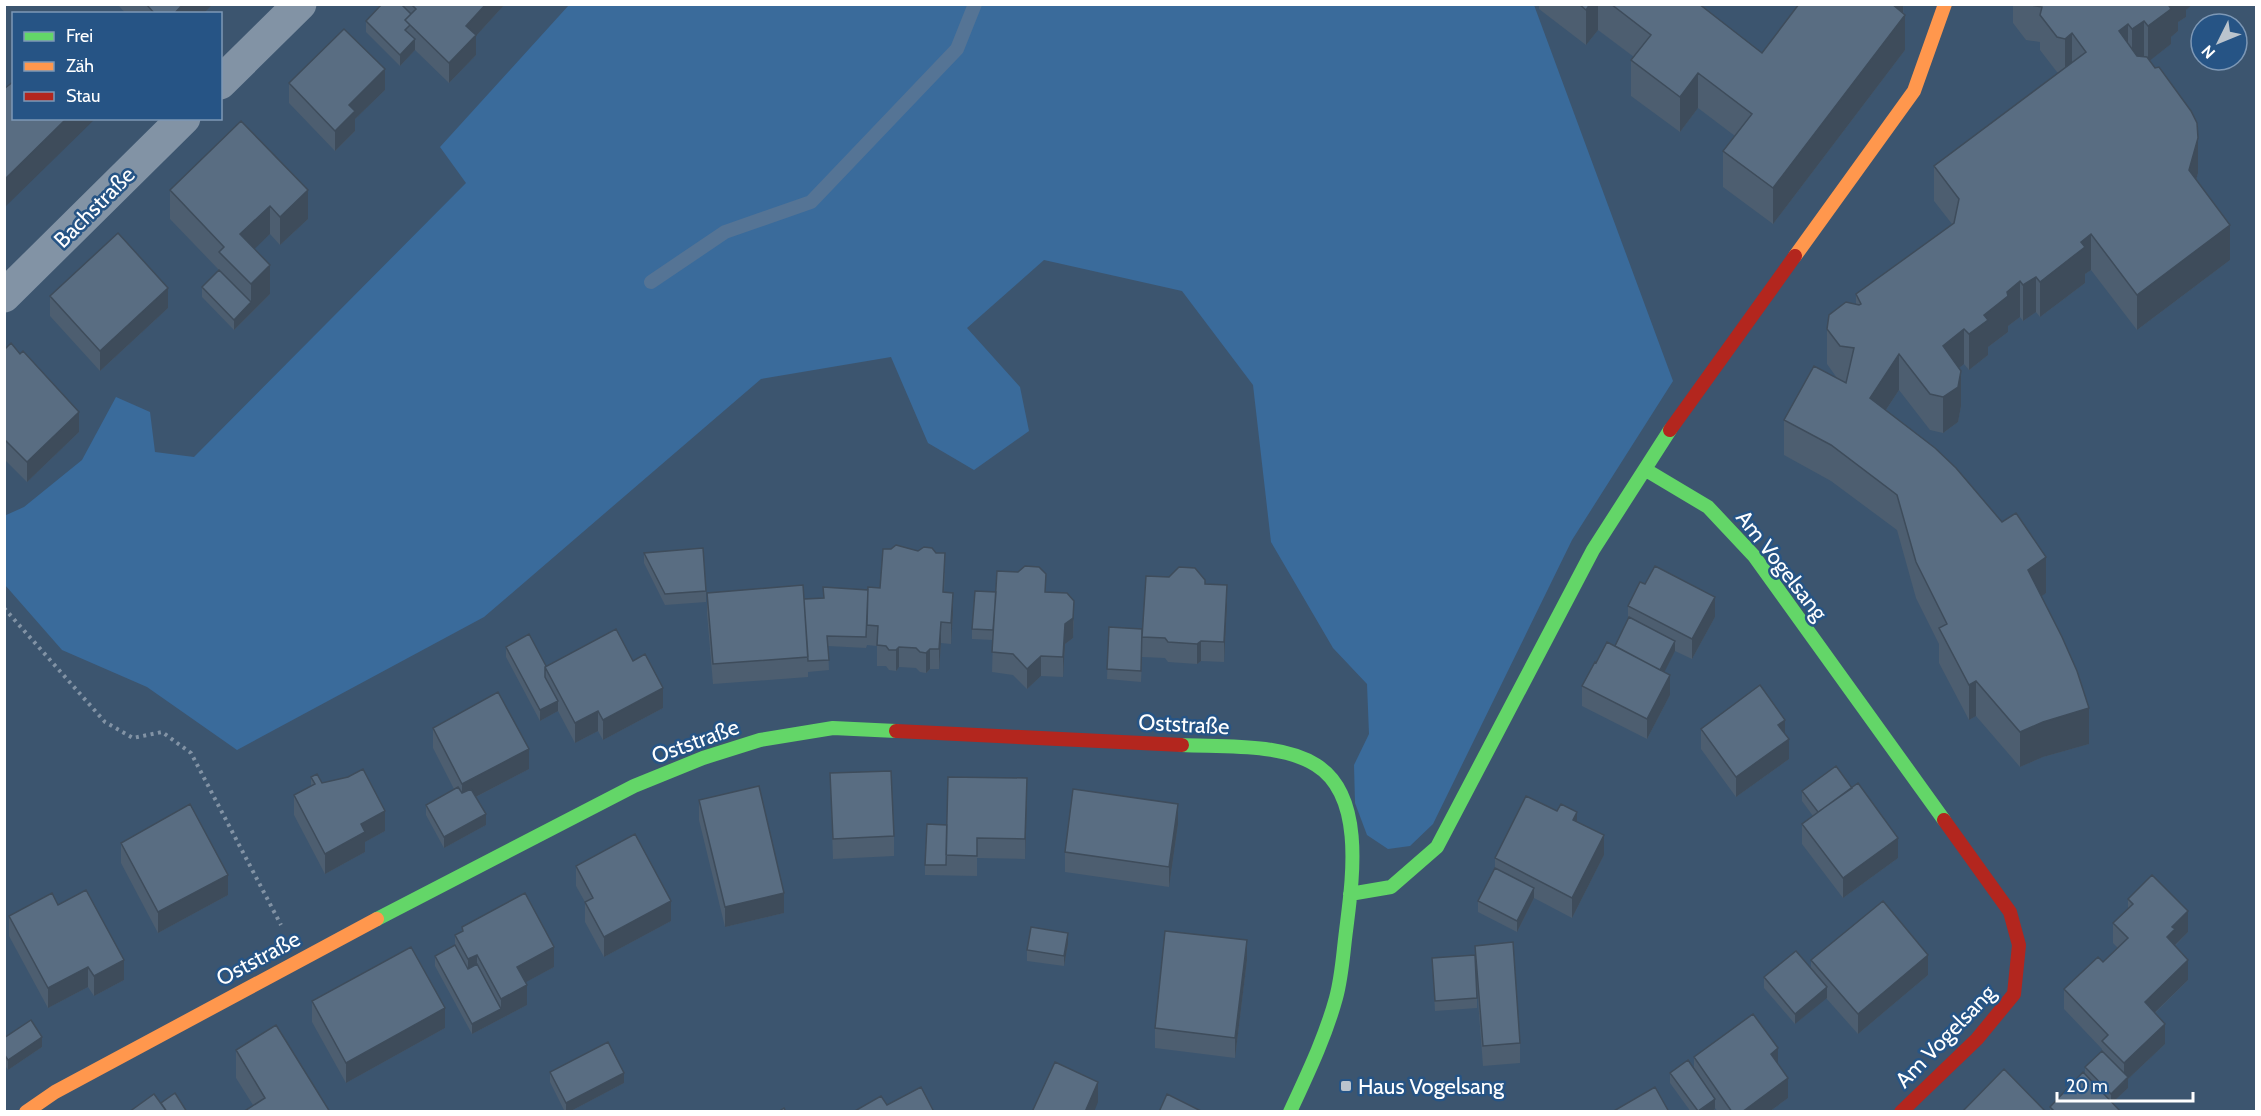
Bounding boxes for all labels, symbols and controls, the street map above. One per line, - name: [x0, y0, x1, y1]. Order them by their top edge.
- legend: [12, 12, 222, 120]
- north arrow: [2189, 12, 2249, 72]
- text: Frei: [66, 25, 93, 47]
- text: N: [2198, 41, 2219, 63]
- text: Zäh: [66, 55, 94, 77]
- text: Stau: [66, 85, 100, 107]
- street label: Bachstraße: [48, 161, 140, 253]
- street label: Am Vogelsang: [1730, 505, 1834, 627]
- street label: Oststraße: [1138, 709, 1230, 740]
- street label: Oststraße: [648, 713, 743, 770]
- street label: Oststraße: [212, 925, 305, 992]
- street label: Am Vogelsang: [1890, 979, 2002, 1093]
- scale bar: [2057, 1065, 2194, 1103]
- place label: Haus Vogelsang: [1358, 1073, 1505, 1100]
- text: 20 m: [2066, 1075, 2108, 1097]
- marker: Haus Vogelsang: [1339, 1079, 1353, 1093]

